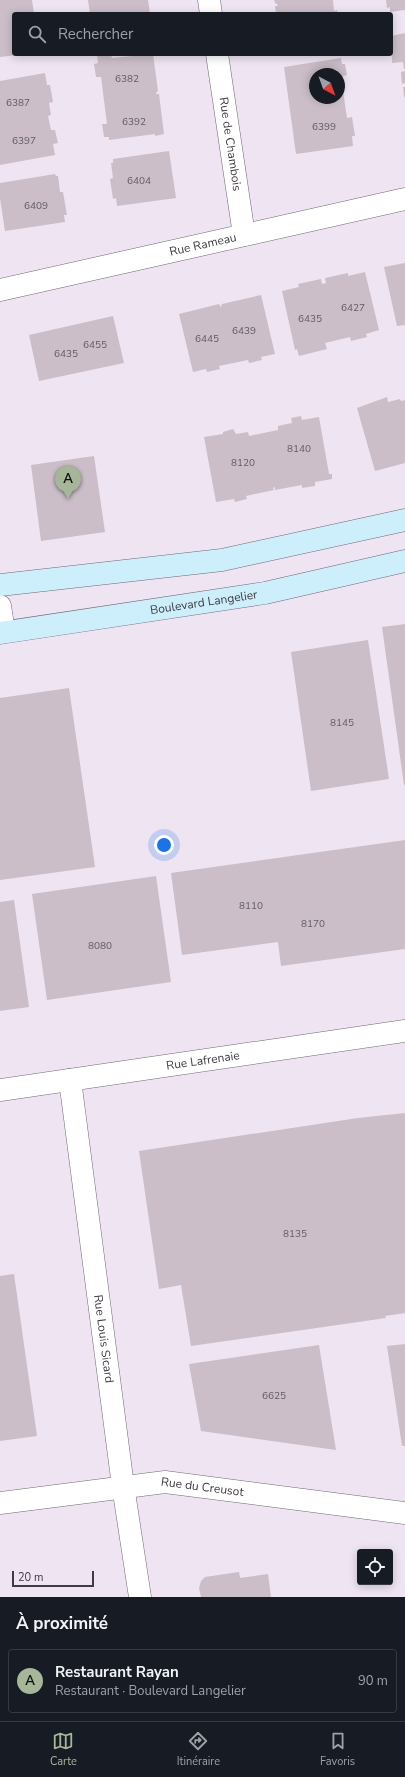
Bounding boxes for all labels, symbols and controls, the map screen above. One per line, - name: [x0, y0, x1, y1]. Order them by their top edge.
- search box: [12, 12, 393, 56]
- icon: search: [26, 23, 48, 45]
- text: Rechercher: [58, 24, 133, 44]
- north arrow: [309, 68, 345, 104]
- house number: 6382: [115, 72, 139, 86]
- house number: 6387: [6, 96, 30, 110]
- street label: Rue de Chambois: [216, 96, 245, 192]
- house number: 6392: [122, 115, 146, 129]
- house number: 6399: [312, 120, 336, 134]
- house number: 6397: [12, 134, 36, 148]
- house number: 6404: [127, 174, 151, 188]
- house number: 6409: [24, 199, 48, 213]
- street label: Rue Rameau: [168, 229, 238, 260]
- house number: 6427: [341, 301, 365, 315]
- house number: 6435: [298, 312, 322, 326]
- house number: 6439: [232, 324, 256, 338]
- house number: 6445: [195, 332, 219, 346]
- house number: 6455: [83, 338, 107, 352]
- house number: 6435: [54, 347, 78, 361]
- house number: 8140: [287, 442, 311, 456]
- house number: 8120: [231, 456, 255, 470]
- pin: A: [55, 466, 81, 499]
- street label: Boulevard Langelier: [149, 586, 259, 618]
- house number: 8145: [330, 716, 354, 730]
- your location: [154, 835, 174, 855]
- house number: 8110: [239, 899, 263, 913]
- house number: 8170: [301, 917, 325, 931]
- house number: 8080: [88, 939, 112, 953]
- street label: Rue Lafrenaie: [165, 1047, 241, 1074]
- house number: 8135: [283, 1227, 307, 1241]
- street label: Rue Louis Sicard: [90, 1294, 117, 1384]
- house number: 6625: [262, 1389, 286, 1403]
- street label: Rue du Creusot: [160, 1474, 245, 1500]
- map controls: [357, 1549, 393, 1585]
- button: locate: [357, 1549, 393, 1585]
- scale bar: [12, 1569, 94, 1588]
- text: 20 m: [18, 1570, 43, 1585]
- text: À proximité: [16, 1612, 108, 1635]
- text: Restaurant Rayan: [55, 1662, 179, 1682]
- text: A: [25, 1672, 35, 1690]
- text: 90 m: [358, 1672, 388, 1690]
- text: Restaurant · Boulevard Langelier: [55, 1682, 246, 1700]
- tab: Carte: [50, 1730, 77, 1769]
- tab: Itinéraire: [177, 1730, 220, 1769]
- tab: Favoris: [320, 1730, 355, 1769]

